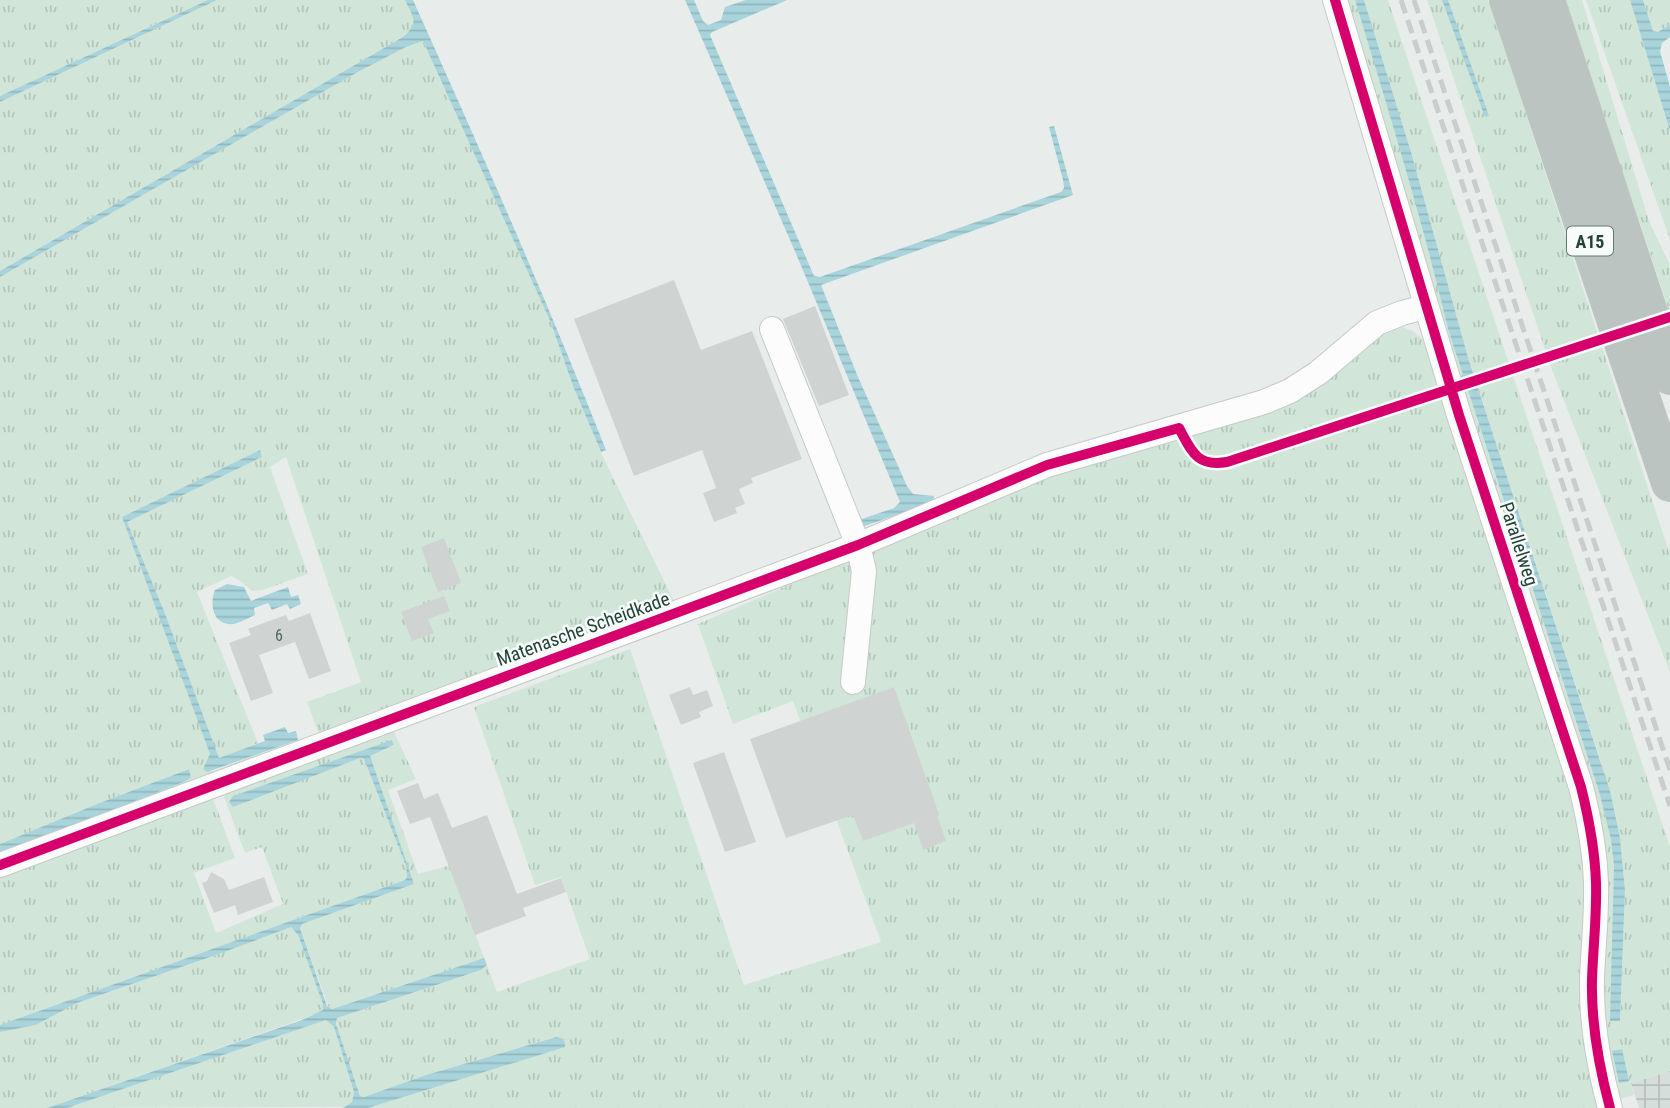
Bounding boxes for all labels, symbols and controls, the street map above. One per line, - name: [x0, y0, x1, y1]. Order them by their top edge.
- road number: A15: [1567, 227, 1613, 256]
- street label: Parallelweg: [1495, 499, 1543, 589]
- street label: Matenasche Scheidkade: [493, 587, 673, 671]
- house number: 6: [275, 626, 283, 645]

